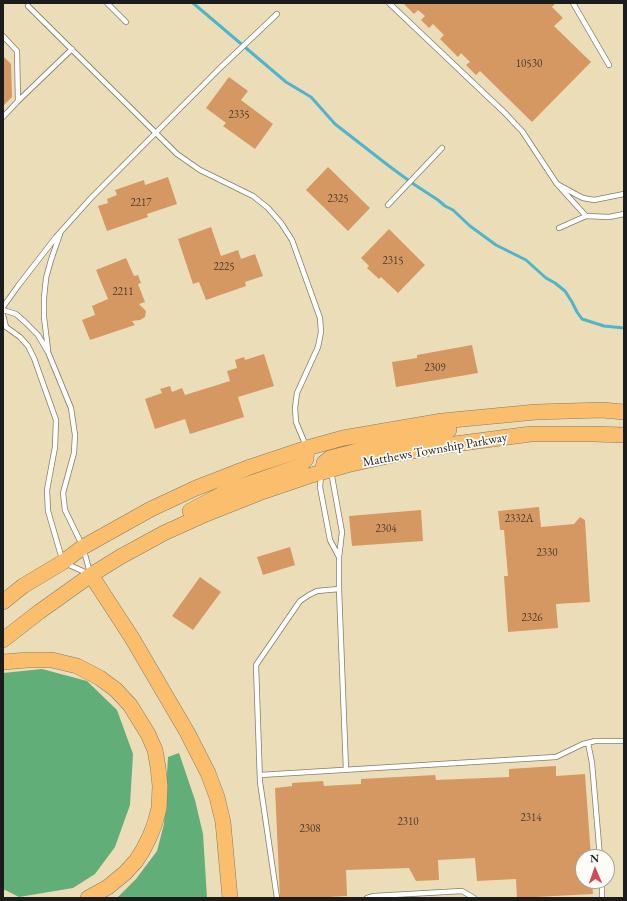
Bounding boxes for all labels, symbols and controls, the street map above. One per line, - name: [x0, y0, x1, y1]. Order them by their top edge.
- house number: 10530: [516, 57, 542, 71]
- house number: 2335: [228, 108, 250, 122]
- house number: 2325: [327, 192, 349, 206]
- house number: 2217: [130, 196, 152, 210]
- house number: 2315: [382, 254, 404, 268]
- house number: 2225: [213, 260, 235, 274]
- house number: 2211: [112, 285, 134, 299]
- house number: 2309: [424, 361, 446, 375]
- street label: Matthews Township Parkway: [361, 430, 509, 470]
- house number: 2332A: [505, 512, 533, 526]
- house number: 2304: [375, 522, 397, 536]
- house number: 2330: [536, 546, 558, 560]
- house number: 2326: [521, 611, 543, 625]
- house number: 2314: [520, 811, 542, 825]
- house number: 2310: [397, 815, 419, 829]
- house number: 2308: [299, 822, 321, 836]
- north arrow: [575, 849, 615, 889]
- text: N: [590, 851, 599, 865]

